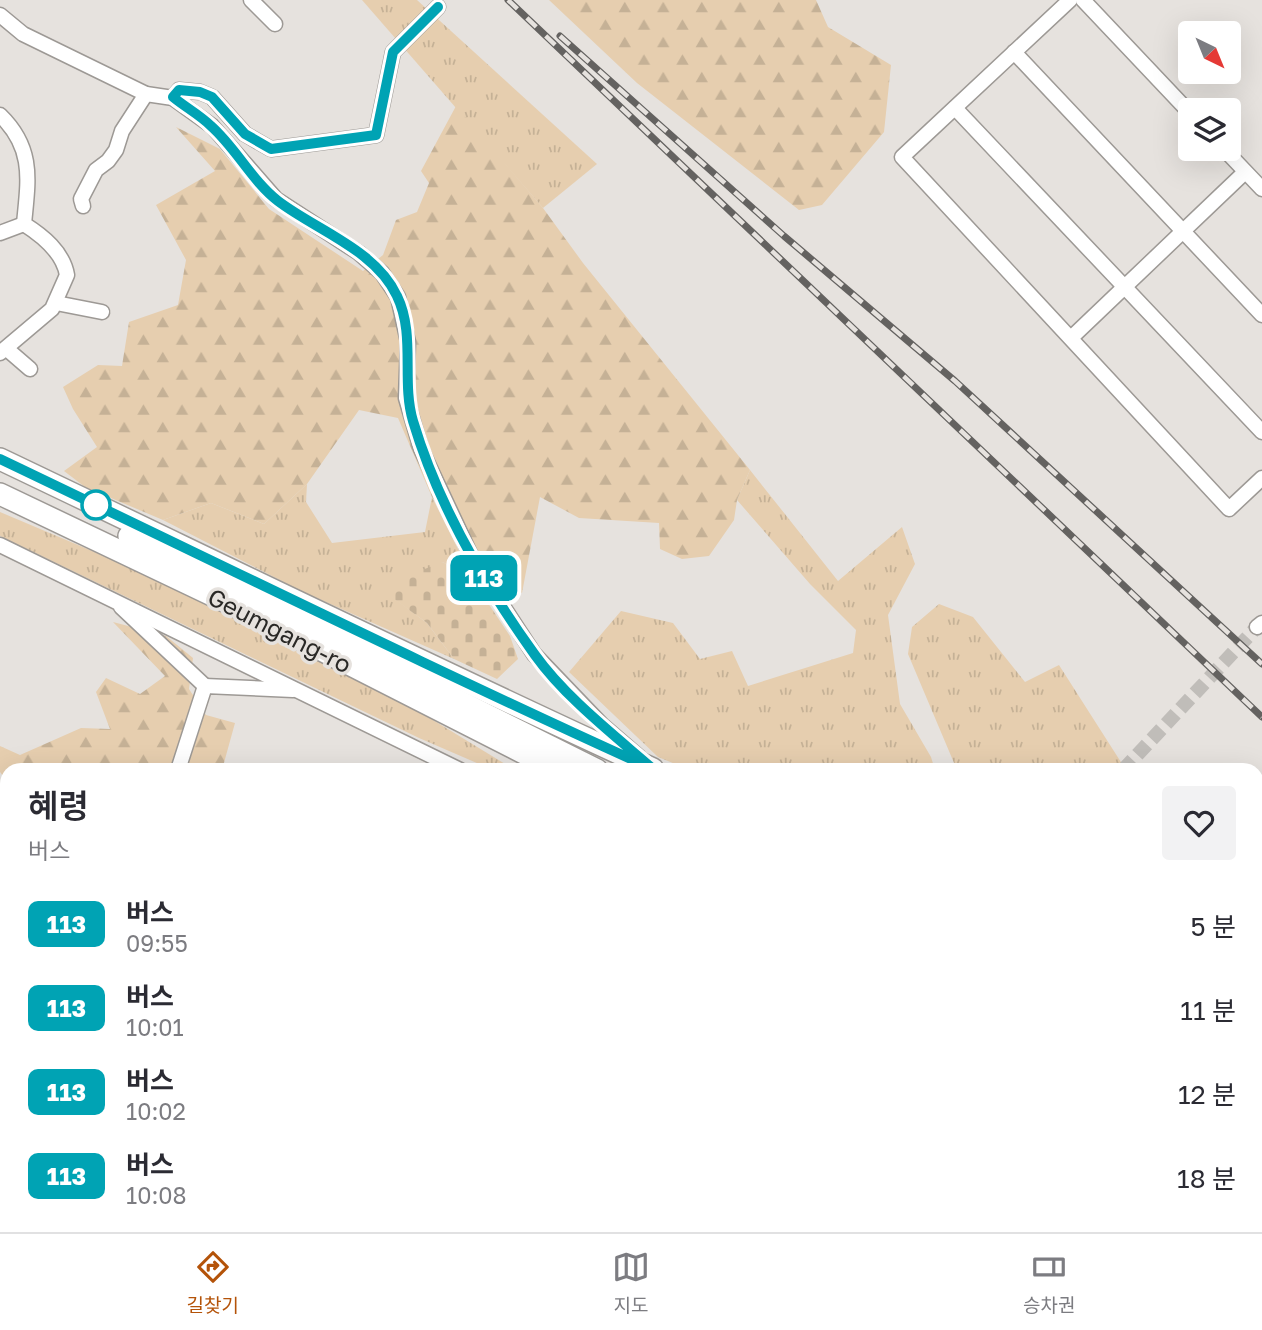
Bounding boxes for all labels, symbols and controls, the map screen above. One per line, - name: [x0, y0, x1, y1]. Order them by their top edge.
- north arrow: [1178, 21, 1241, 84]
- map controls: [1178, 21, 1241, 161]
- button: layers: [1178, 98, 1241, 161]
- unlabelled marker: [81, 490, 111, 520]
- line badge: 113: [444, 555, 524, 601]
- text: 113: [464, 563, 504, 592]
- street label: Geumgang-ro: [203, 581, 357, 679]
- text: 혜령: [28, 786, 89, 825]
- button: heart: [1162, 786, 1236, 860]
- text: 버스: [28, 836, 70, 864]
- text: 버스: [126, 897, 174, 928]
- text: 113: [47, 909, 86, 938]
- text: 5 분: [1190, 911, 1236, 942]
- text: 09:55: [126, 929, 188, 957]
- text: 버스: [126, 981, 174, 1012]
- text: 113: [47, 993, 86, 1022]
- text: 11 분: [1180, 995, 1236, 1026]
- text: 10:01: [126, 1013, 184, 1041]
- text: 버스: [126, 1065, 174, 1096]
- text: 113: [47, 1077, 86, 1106]
- text: 12 분: [1178, 1079, 1236, 1110]
- text: 10:02: [126, 1097, 186, 1125]
- text: 버스: [126, 1149, 174, 1180]
- text: 113: [47, 1161, 86, 1190]
- text: 18 분: [1177, 1163, 1236, 1194]
- text: 10:08: [126, 1181, 187, 1209]
- tab: 길찾기: [187, 1248, 239, 1317]
- tab: 지도: [612, 1248, 650, 1317]
- tab: 승차권: [1023, 1248, 1075, 1317]

